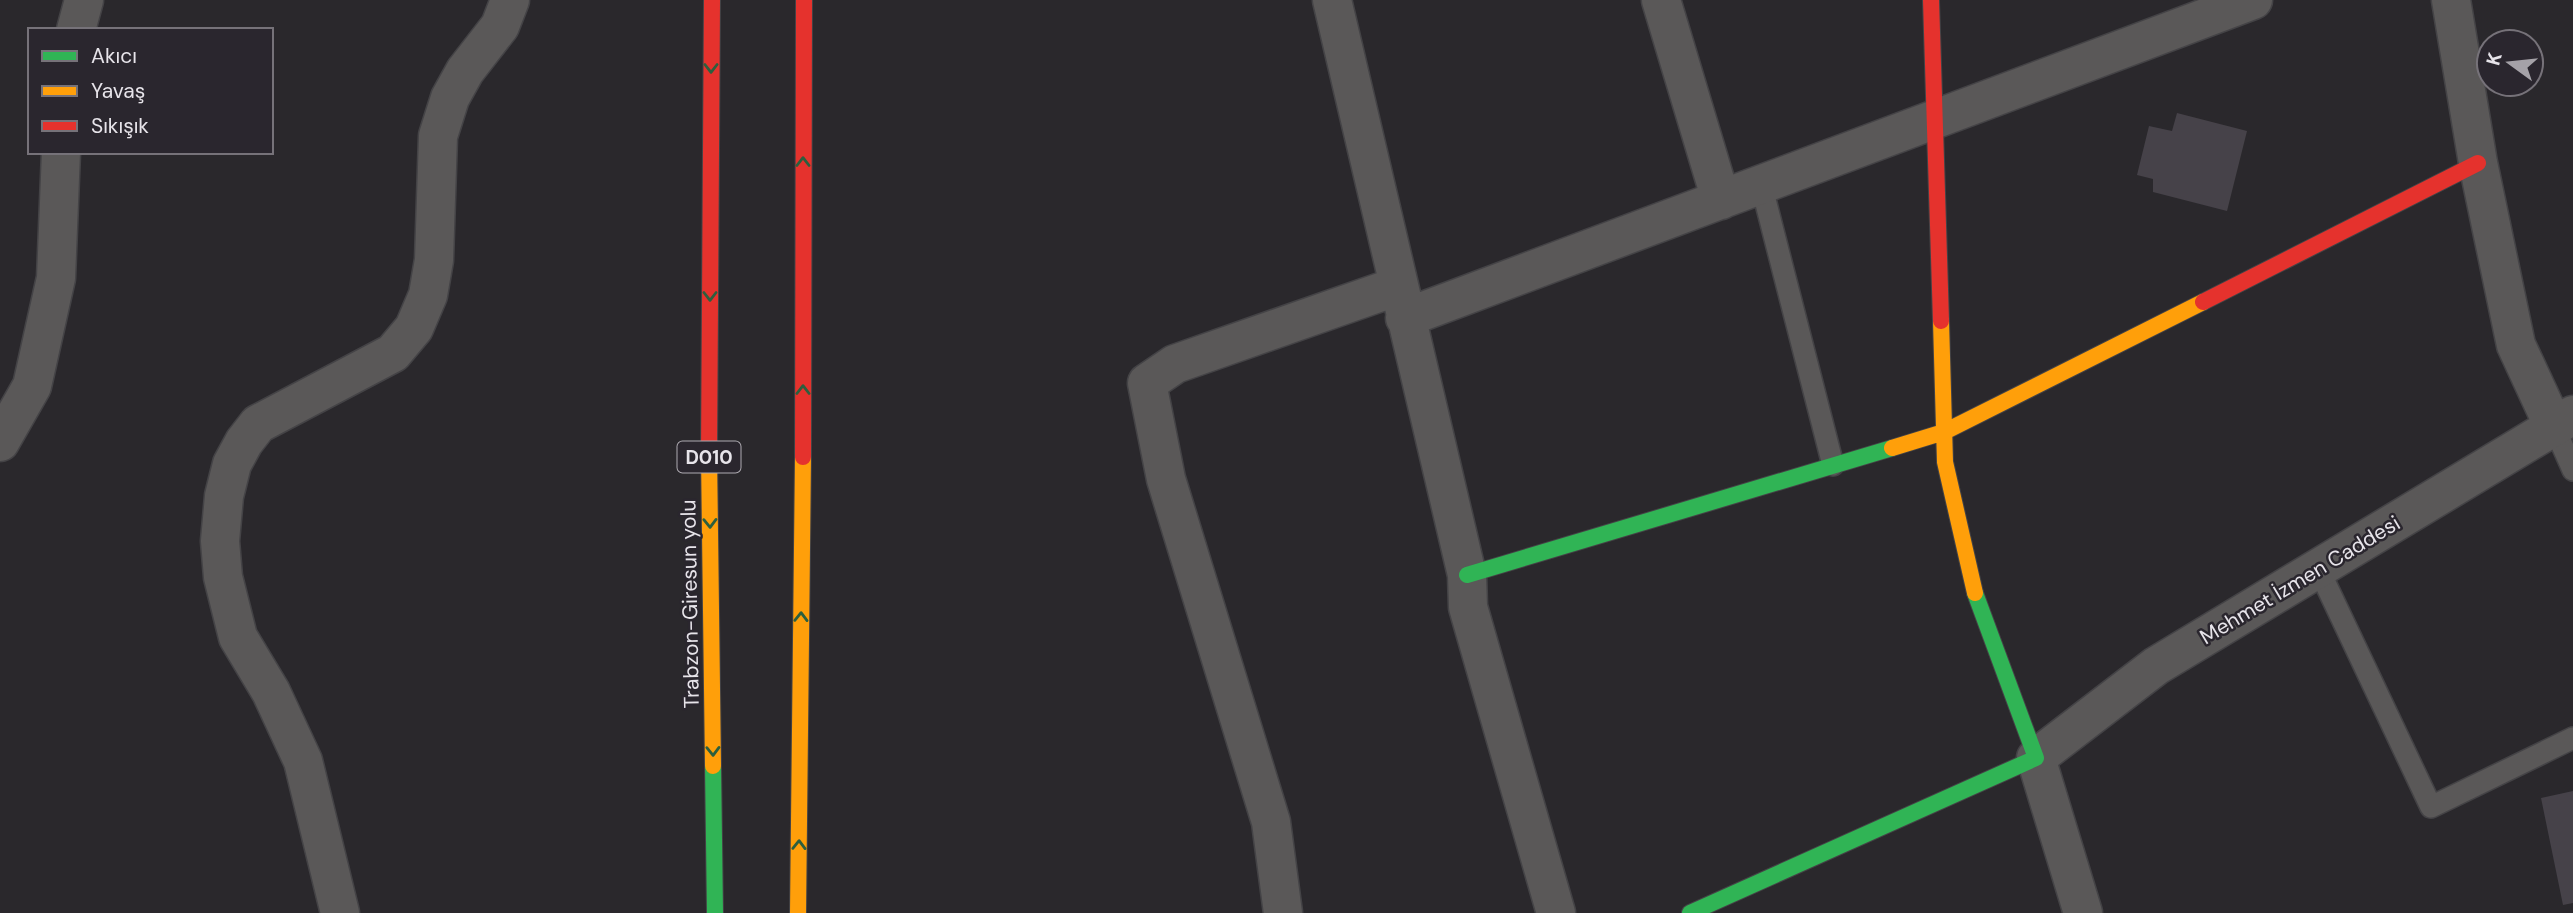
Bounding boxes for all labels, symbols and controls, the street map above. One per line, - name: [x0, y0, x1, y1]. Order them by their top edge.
- legend: [28, 28, 273, 154]
- north arrow: [2475, 28, 2545, 98]
- text: Akıcı: [91, 42, 137, 70]
- text: K: [2480, 49, 2508, 68]
- one-way arrow: [703, 63, 719, 74]
- text: Yavaş: [91, 77, 145, 105]
- text: Sıkışık: [91, 112, 149, 140]
- one-way arrow: [795, 157, 811, 167]
- one-way arrow: [702, 291, 718, 301]
- one-way arrow: [795, 384, 811, 395]
- road number: D010: [678, 442, 740, 472]
- street label: Trabzon-Giresun yolu: [674, 499, 706, 709]
- street label: Mehmet İzmen Caddesi: [2195, 509, 2405, 651]
- one-way arrow: [702, 518, 718, 529]
- one-way arrow: [793, 612, 809, 622]
- one-way arrow: [705, 746, 721, 756]
- one-way arrow: [791, 839, 806, 850]

